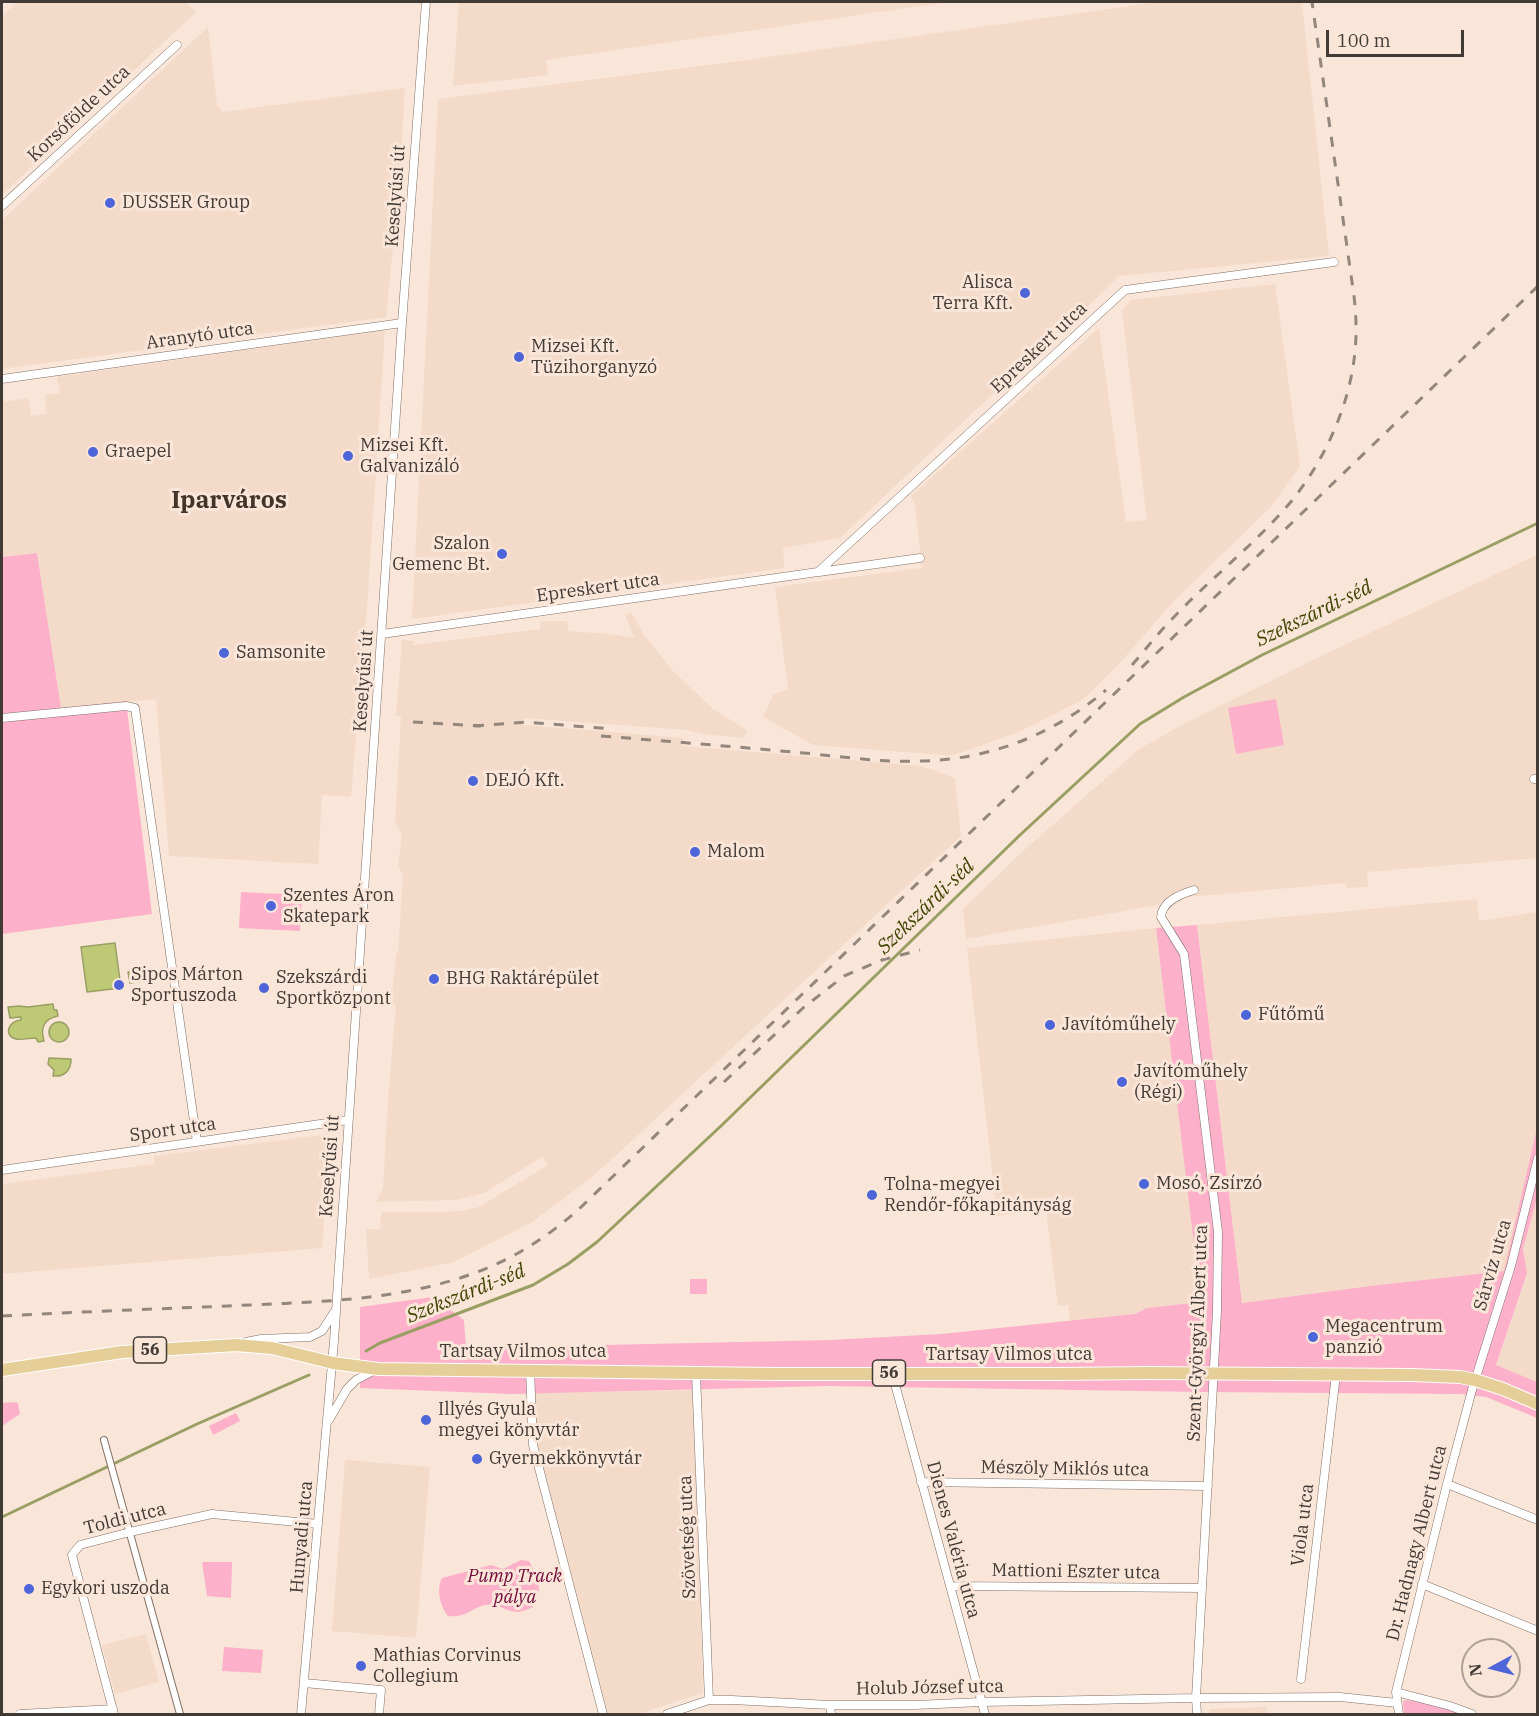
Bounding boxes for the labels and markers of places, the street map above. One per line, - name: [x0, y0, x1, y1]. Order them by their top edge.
- place label: DUSSER Group: [122, 192, 250, 214]
- marker: DUSSER Group: [103, 196, 117, 210]
- place label: Alisca Terra Kft.: [932, 272, 1013, 314]
- marker: Alisca Terra Kft.: [1018, 286, 1032, 300]
- place label: Mizsei Kft. Tüzihorganyzó: [531, 336, 657, 378]
- marker: Mizsei Kft. Tüzihorganyzó: [512, 350, 526, 364]
- place label: Mizsei Kft. Galvanizáló: [360, 435, 459, 478]
- place label: Graepel: [105, 441, 172, 463]
- marker: Graepel: [86, 445, 100, 459]
- marker: Mizsei Kft. Galvanizáló: [341, 449, 355, 463]
- place label: Szalon Gemenc Bt.: [392, 533, 490, 576]
- marker: Szalon Gemenc Bt.: [495, 547, 509, 561]
- place label: Samsonite: [236, 642, 326, 664]
- marker: Samsonite: [217, 646, 231, 660]
- place label: DEJÓ Kft.: [485, 770, 565, 792]
- marker: DEJÓ Kft.: [466, 774, 480, 788]
- place label: Malom: [707, 841, 765, 863]
- marker: Malom: [688, 845, 702, 859]
- place label: Szentes Áron Skatepark: [283, 885, 394, 928]
- marker: Szentes Áron Skatepark: [264, 899, 278, 913]
- place label: Sipos Márton Sportuszoda: [131, 964, 243, 1006]
- place label: Szekszárdi Sportközpont: [276, 967, 391, 1010]
- place label: BHG Raktárépület: [446, 968, 599, 990]
- marker: BHG Raktárépület: [427, 972, 441, 986]
- marker: Sipos Márton Sportuszoda: [112, 978, 126, 992]
- marker: Szekszárdi Sportközpont: [257, 981, 271, 995]
- place label: Fűtőmű: [1258, 1004, 1325, 1026]
- marker: Fűtőmű: [1239, 1008, 1253, 1022]
- place label: Javítóműhely: [1062, 1014, 1176, 1036]
- marker: Javítóműhely: [1043, 1018, 1057, 1032]
- place label: Javítóműhely (Régi): [1134, 1061, 1248, 1104]
- marker: Javítóműhely (Régi): [1115, 1075, 1129, 1089]
- place label: Mosó, Zsírzó: [1156, 1173, 1262, 1195]
- place label: Tolna-megyei Rendőr-főkapitányság: [884, 1174, 1071, 1216]
- marker: Mosó, Zsírzó: [1137, 1177, 1151, 1191]
- marker: Tolna-megyei Rendőr-főkapitányság: [865, 1188, 879, 1202]
- place label: Megacentrum panzió: [1325, 1316, 1443, 1358]
- marker: Megacentrum panzió: [1306, 1330, 1320, 1344]
- place label: Illyés Gyula megyei könyvtár: [438, 1399, 579, 1442]
- marker: Illyés Gyula megyei könyvtár: [419, 1413, 433, 1427]
- place label: Gyermekkönyvtár: [489, 1448, 642, 1470]
- marker: Gyermekkönyvtár: [470, 1452, 484, 1466]
- place label: Egykori uszoda: [41, 1578, 170, 1600]
- marker: Egykori uszoda: [22, 1582, 36, 1596]
- place label: Mathias Corvinus Collegium: [373, 1645, 521, 1688]
- marker: Mathias Corvinus Collegium: [354, 1659, 368, 1673]

